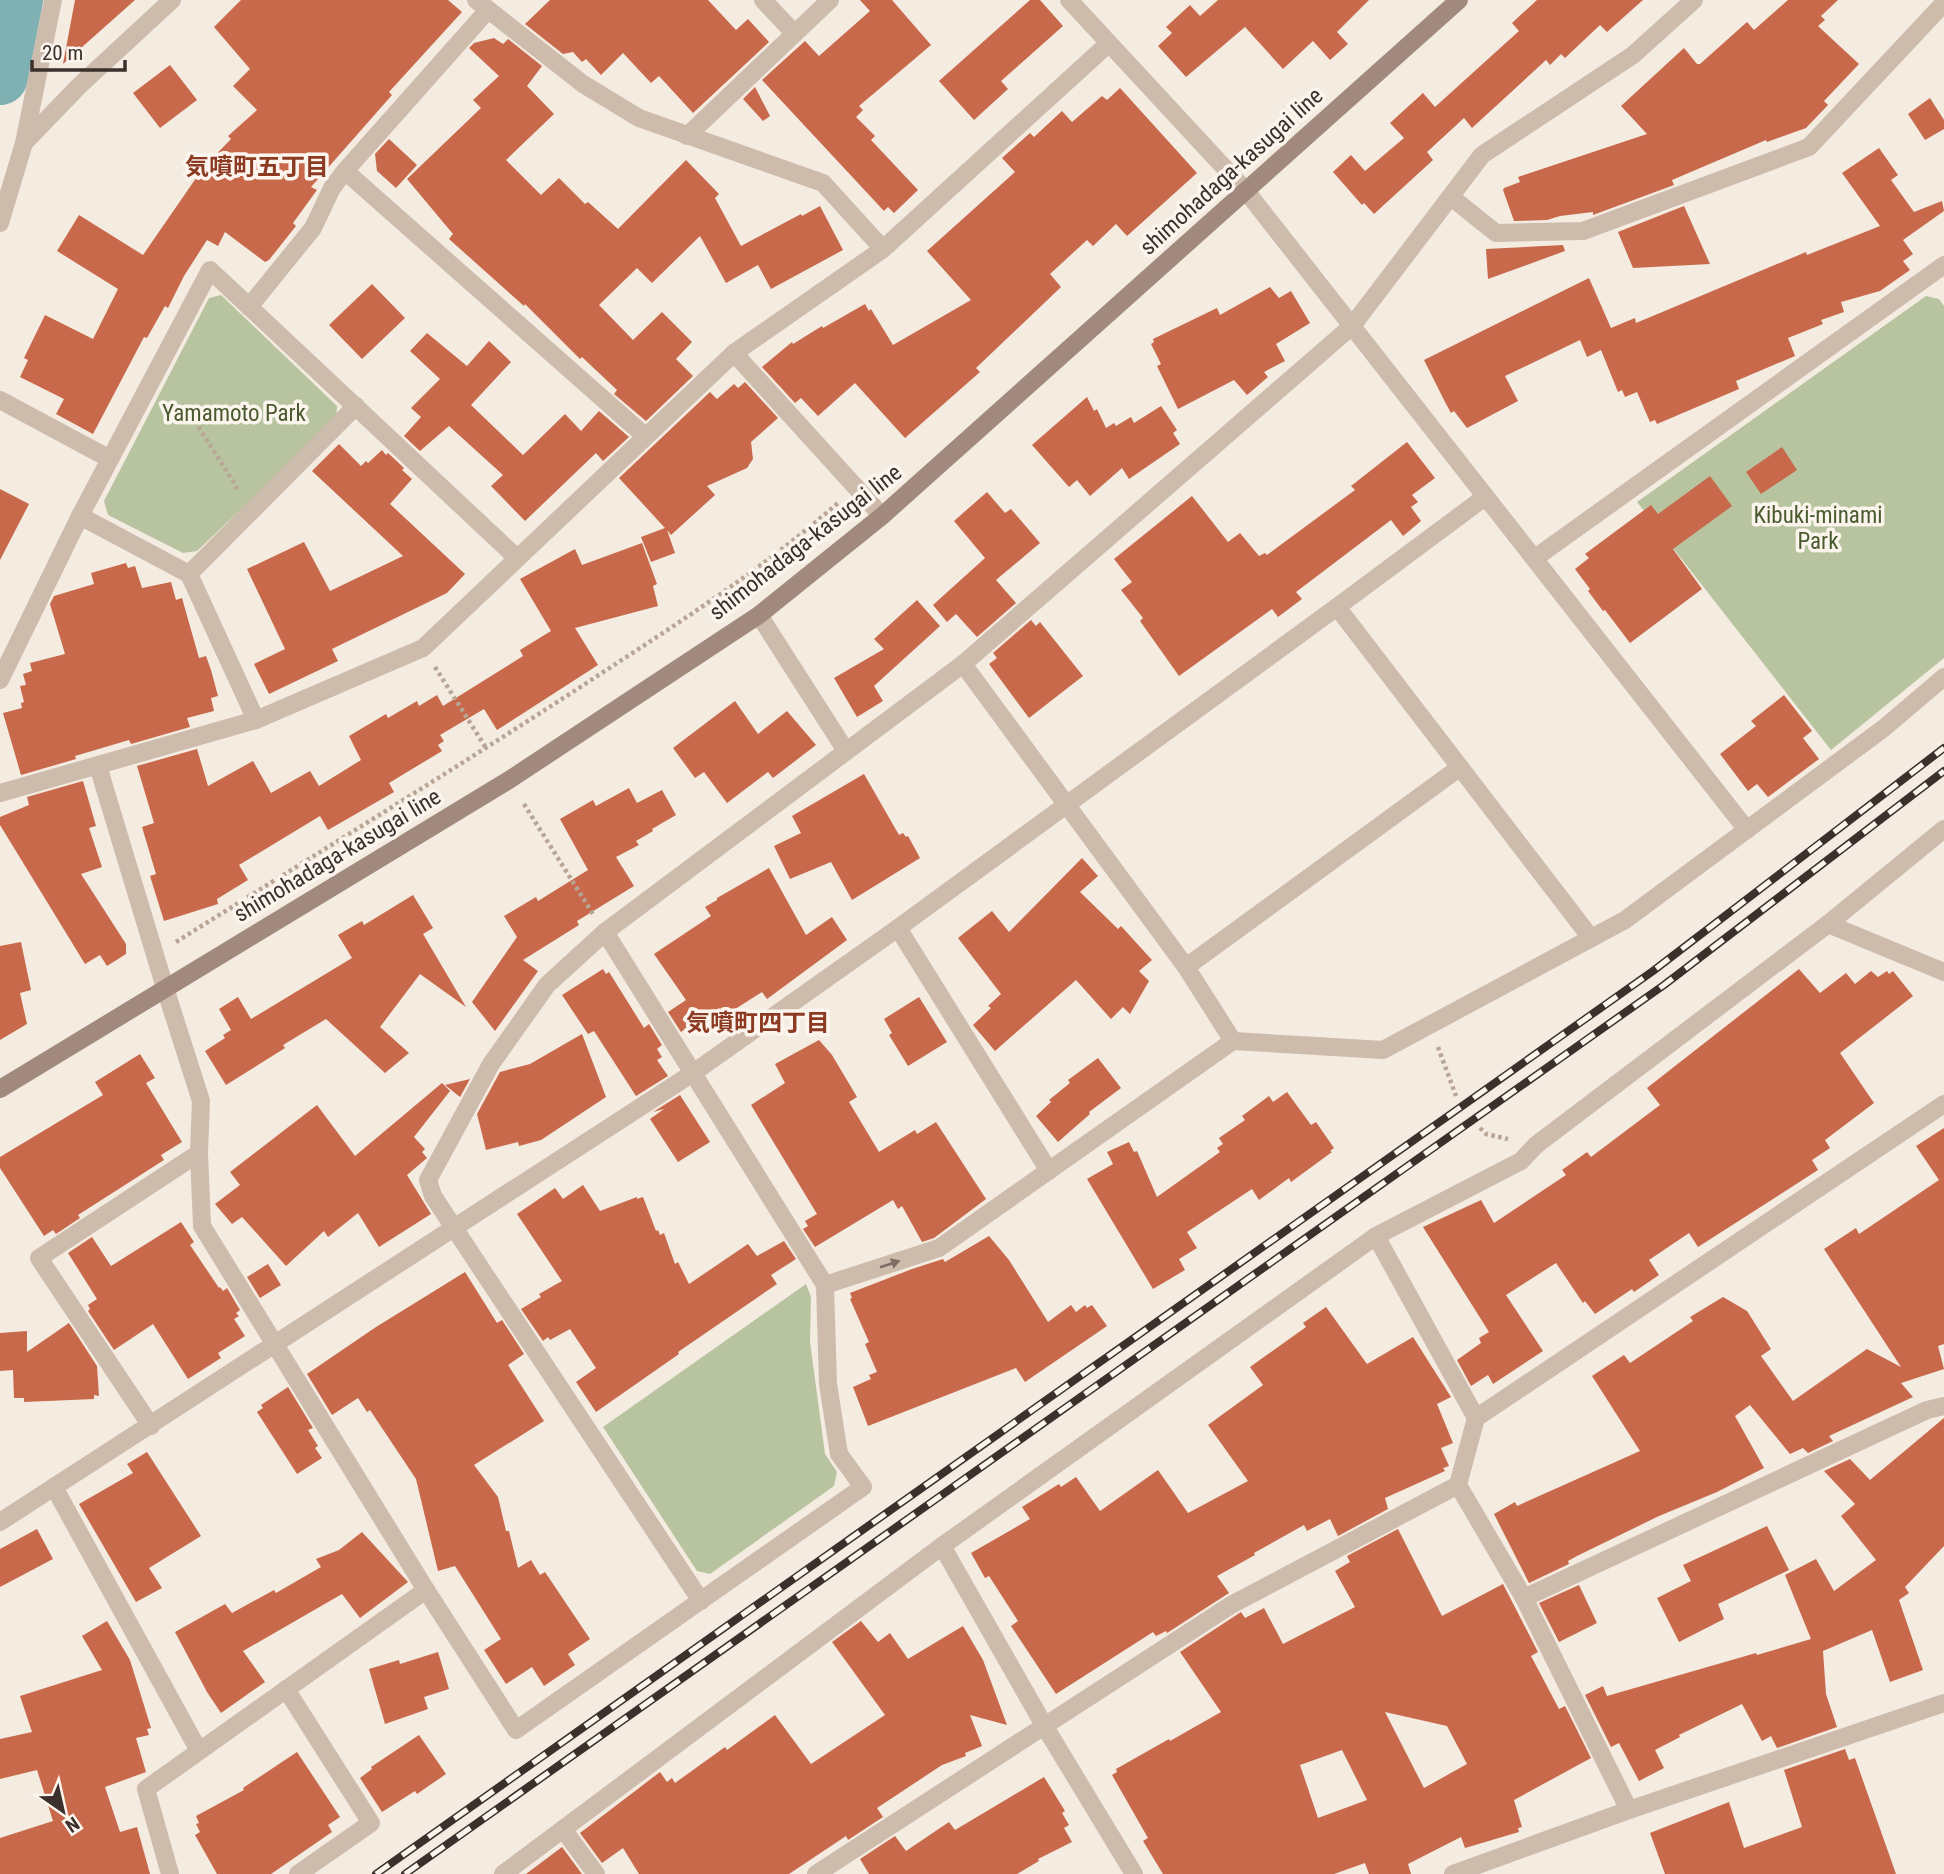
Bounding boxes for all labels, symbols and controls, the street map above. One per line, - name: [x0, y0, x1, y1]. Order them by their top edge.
- scale bar: [32, 28, 124, 72]
- text: 20 m: [42, 41, 83, 65]
- street label: shimohadaga-kasugai line: [1134, 82, 1328, 261]
- district label: 気噴町五丁目: [185, 153, 329, 181]
- park label: Yamamoto Park: [162, 400, 307, 427]
- street label: shimohadaga-kasugai line: [704, 459, 907, 626]
- park label: Kibuki-minami Park: [1754, 502, 1882, 555]
- street label: shimohadaga-kasugai line: [229, 783, 446, 928]
- district label: 気噴町四丁目: [686, 1009, 830, 1037]
- one-way arrow: [880, 1258, 901, 1269]
- north arrow: [28, 1776, 98, 1846]
- text: N: [61, 1812, 83, 1837]

